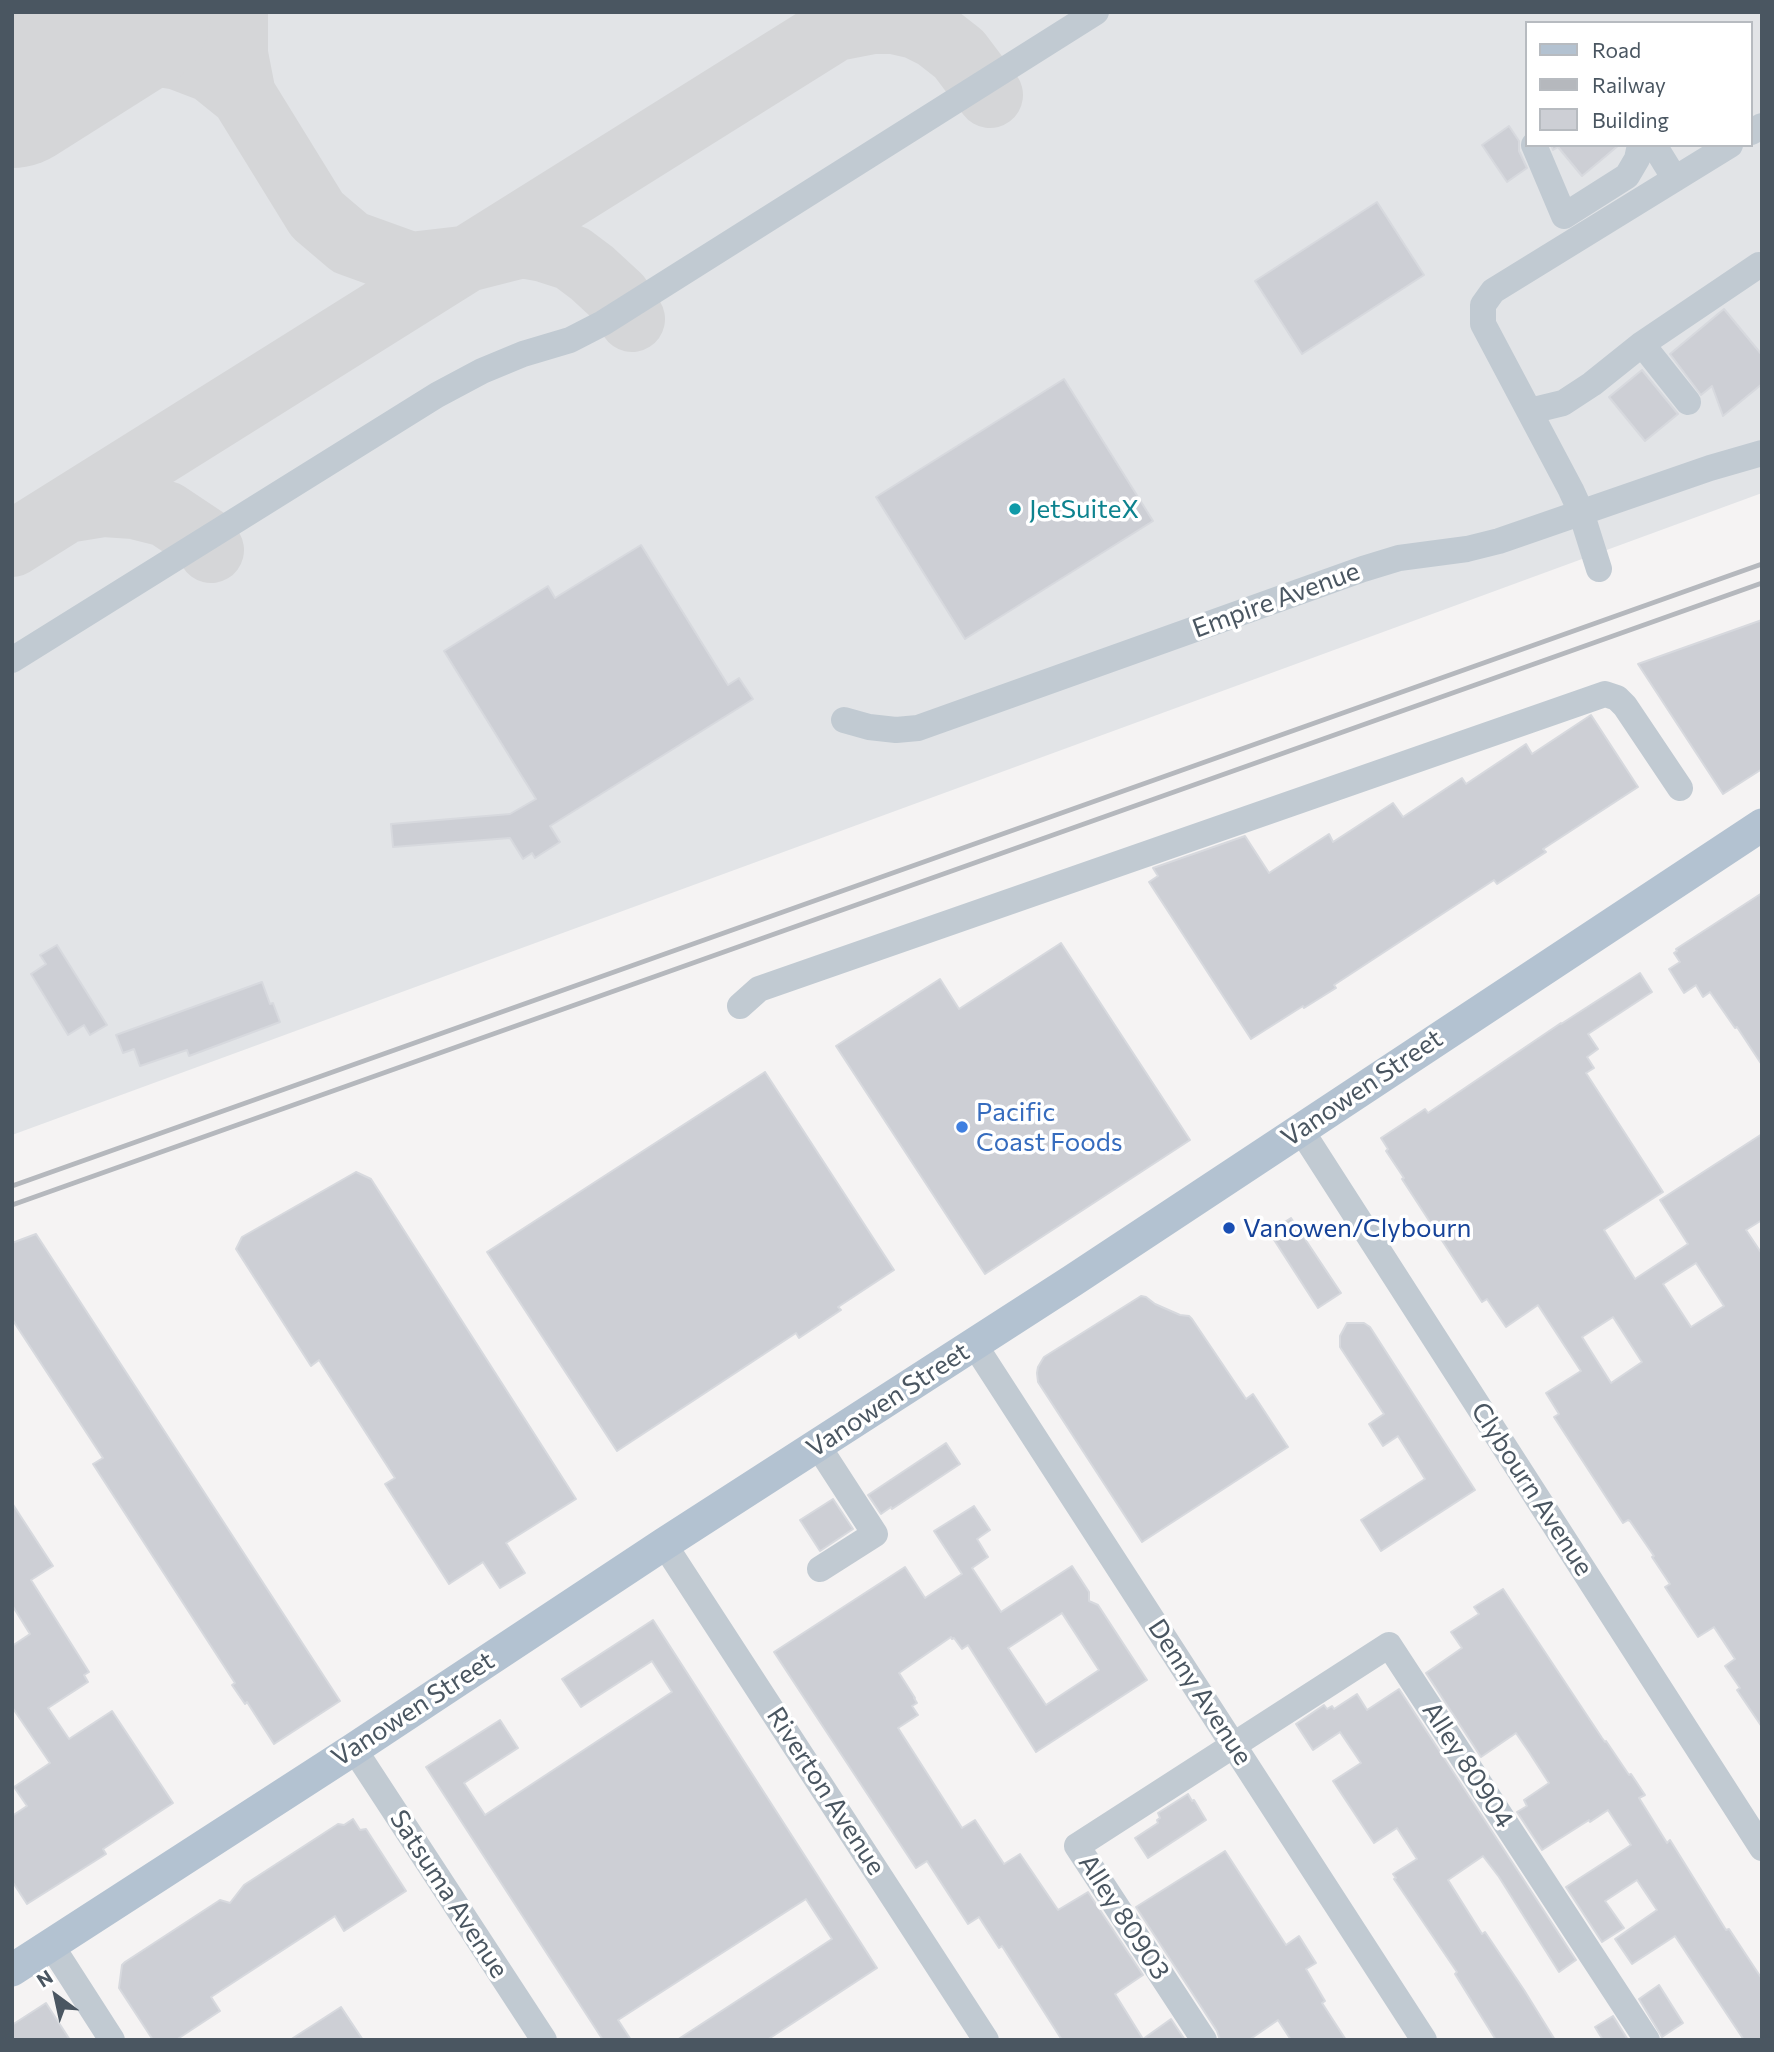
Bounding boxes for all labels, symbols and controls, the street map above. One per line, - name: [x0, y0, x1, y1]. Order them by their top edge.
- legend: [1526, 21, 1753, 147]
- text: Road: [1592, 37, 1641, 62]
- text: Railway: [1592, 72, 1666, 97]
- text: Building: [1592, 107, 1669, 132]
- place label: JetSuiteX: [1029, 493, 1139, 525]
- marker: JetSuiteX: [1007, 501, 1023, 517]
- street label: Empire Avenue: [1188, 555, 1364, 645]
- street label: Vanowen Street: [1276, 1023, 1448, 1153]
- place label: Pacific Coast Foods: [976, 1096, 1123, 1158]
- marker: Pacific Coast Foods: [954, 1119, 970, 1135]
- place label: Vanowen/Clybourn: [1243, 1212, 1471, 1244]
- marker: Vanowen/Clybourn: [1221, 1220, 1237, 1236]
- street label: Vanowen Street: [801, 1336, 975, 1464]
- street label: Clybourn Avenue: [1464, 1397, 1600, 1581]
- street label: Denny Avenue: [1141, 1613, 1259, 1771]
- street label: Vanowen Street: [326, 1645, 500, 1773]
- street label: Alley 80904: [1416, 1696, 1520, 1834]
- street label: Riverton Avenue: [760, 1701, 892, 1881]
- street label: Satsuma Avenue: [383, 1804, 515, 1984]
- street label: Alley 80903: [1072, 1848, 1176, 1986]
- north arrow: [21, 1961, 91, 2031]
- text: N: [32, 1964, 57, 1992]

